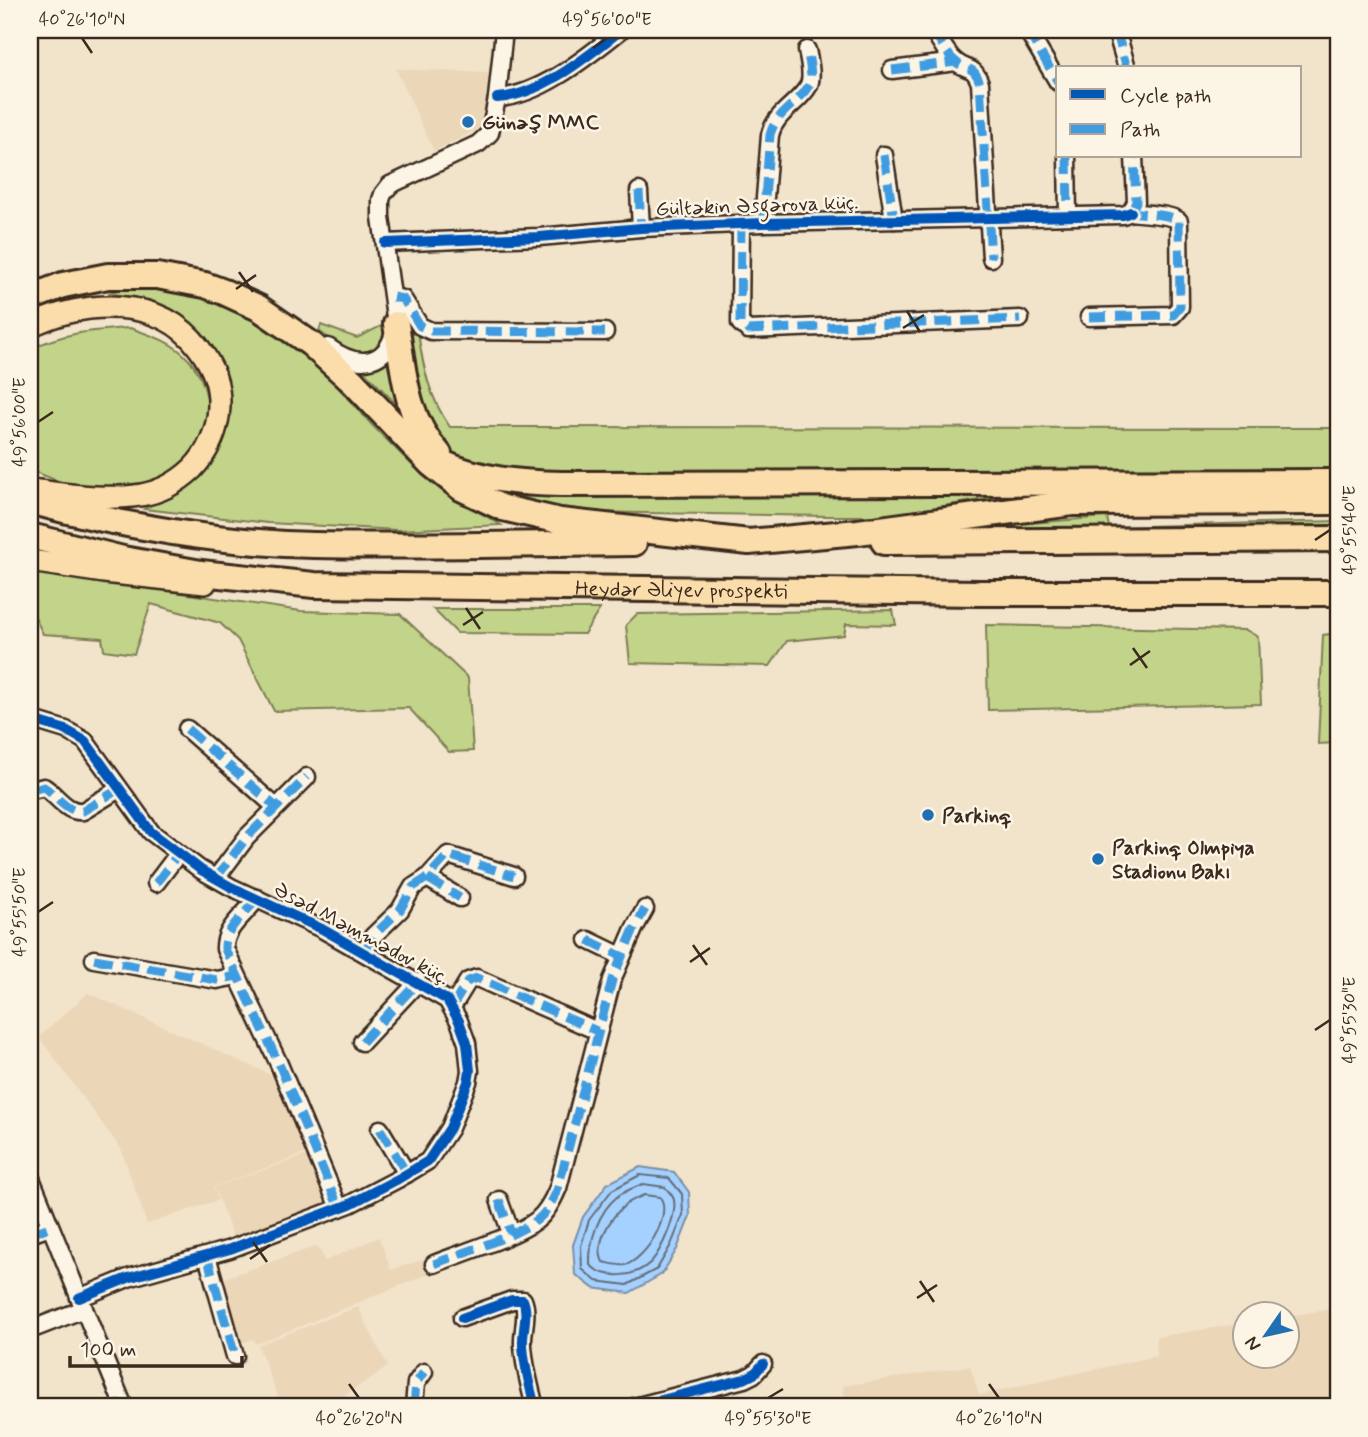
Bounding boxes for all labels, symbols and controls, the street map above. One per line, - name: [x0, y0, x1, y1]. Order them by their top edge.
- text: 40°26'10"N: [39, 8, 125, 32]
- text: 49°56'00"E: [562, 8, 652, 32]
- legend: [1056, 66, 1302, 158]
- text: Cycle path: [1120, 82, 1211, 110]
- place label: Günəş MMC: [482, 109, 599, 137]
- marker: Günəş MMC: [460, 114, 476, 130]
- text: Path: [1120, 116, 1160, 144]
- street label: Gültəkin Əsgərova küç.: [655, 188, 859, 226]
- text: 49°56'00"E: [8, 377, 32, 467]
- text: 49°55'40"E: [1338, 485, 1362, 575]
- street label: Heydər Əliyev prospekti: [575, 575, 788, 606]
- place label: Parkinq: [942, 802, 1011, 830]
- marker: Parkinq: [920, 807, 936, 823]
- place label: Parkinq Olmpiya Stadionu Bakı: [1112, 834, 1255, 886]
- marker: Parkinq Olmpiya Stadionu Bakı: [1090, 851, 1106, 867]
- text: 49°55'50"E: [8, 867, 32, 957]
- street label: Əsəd Məmmədov küç.: [269, 876, 454, 992]
- text: 49°55'30"E: [1338, 977, 1362, 1064]
- north arrow: [1232, 1300, 1302, 1370]
- scale bar: [70, 1325, 242, 1369]
- text: N: [1239, 1331, 1267, 1356]
- text: 100 m: [80, 1336, 136, 1364]
- text: 40°26'20"N: [315, 1407, 403, 1431]
- text: 49°55'30"E: [725, 1407, 812, 1431]
- text: 40°26'10"N: [956, 1407, 1042, 1431]

